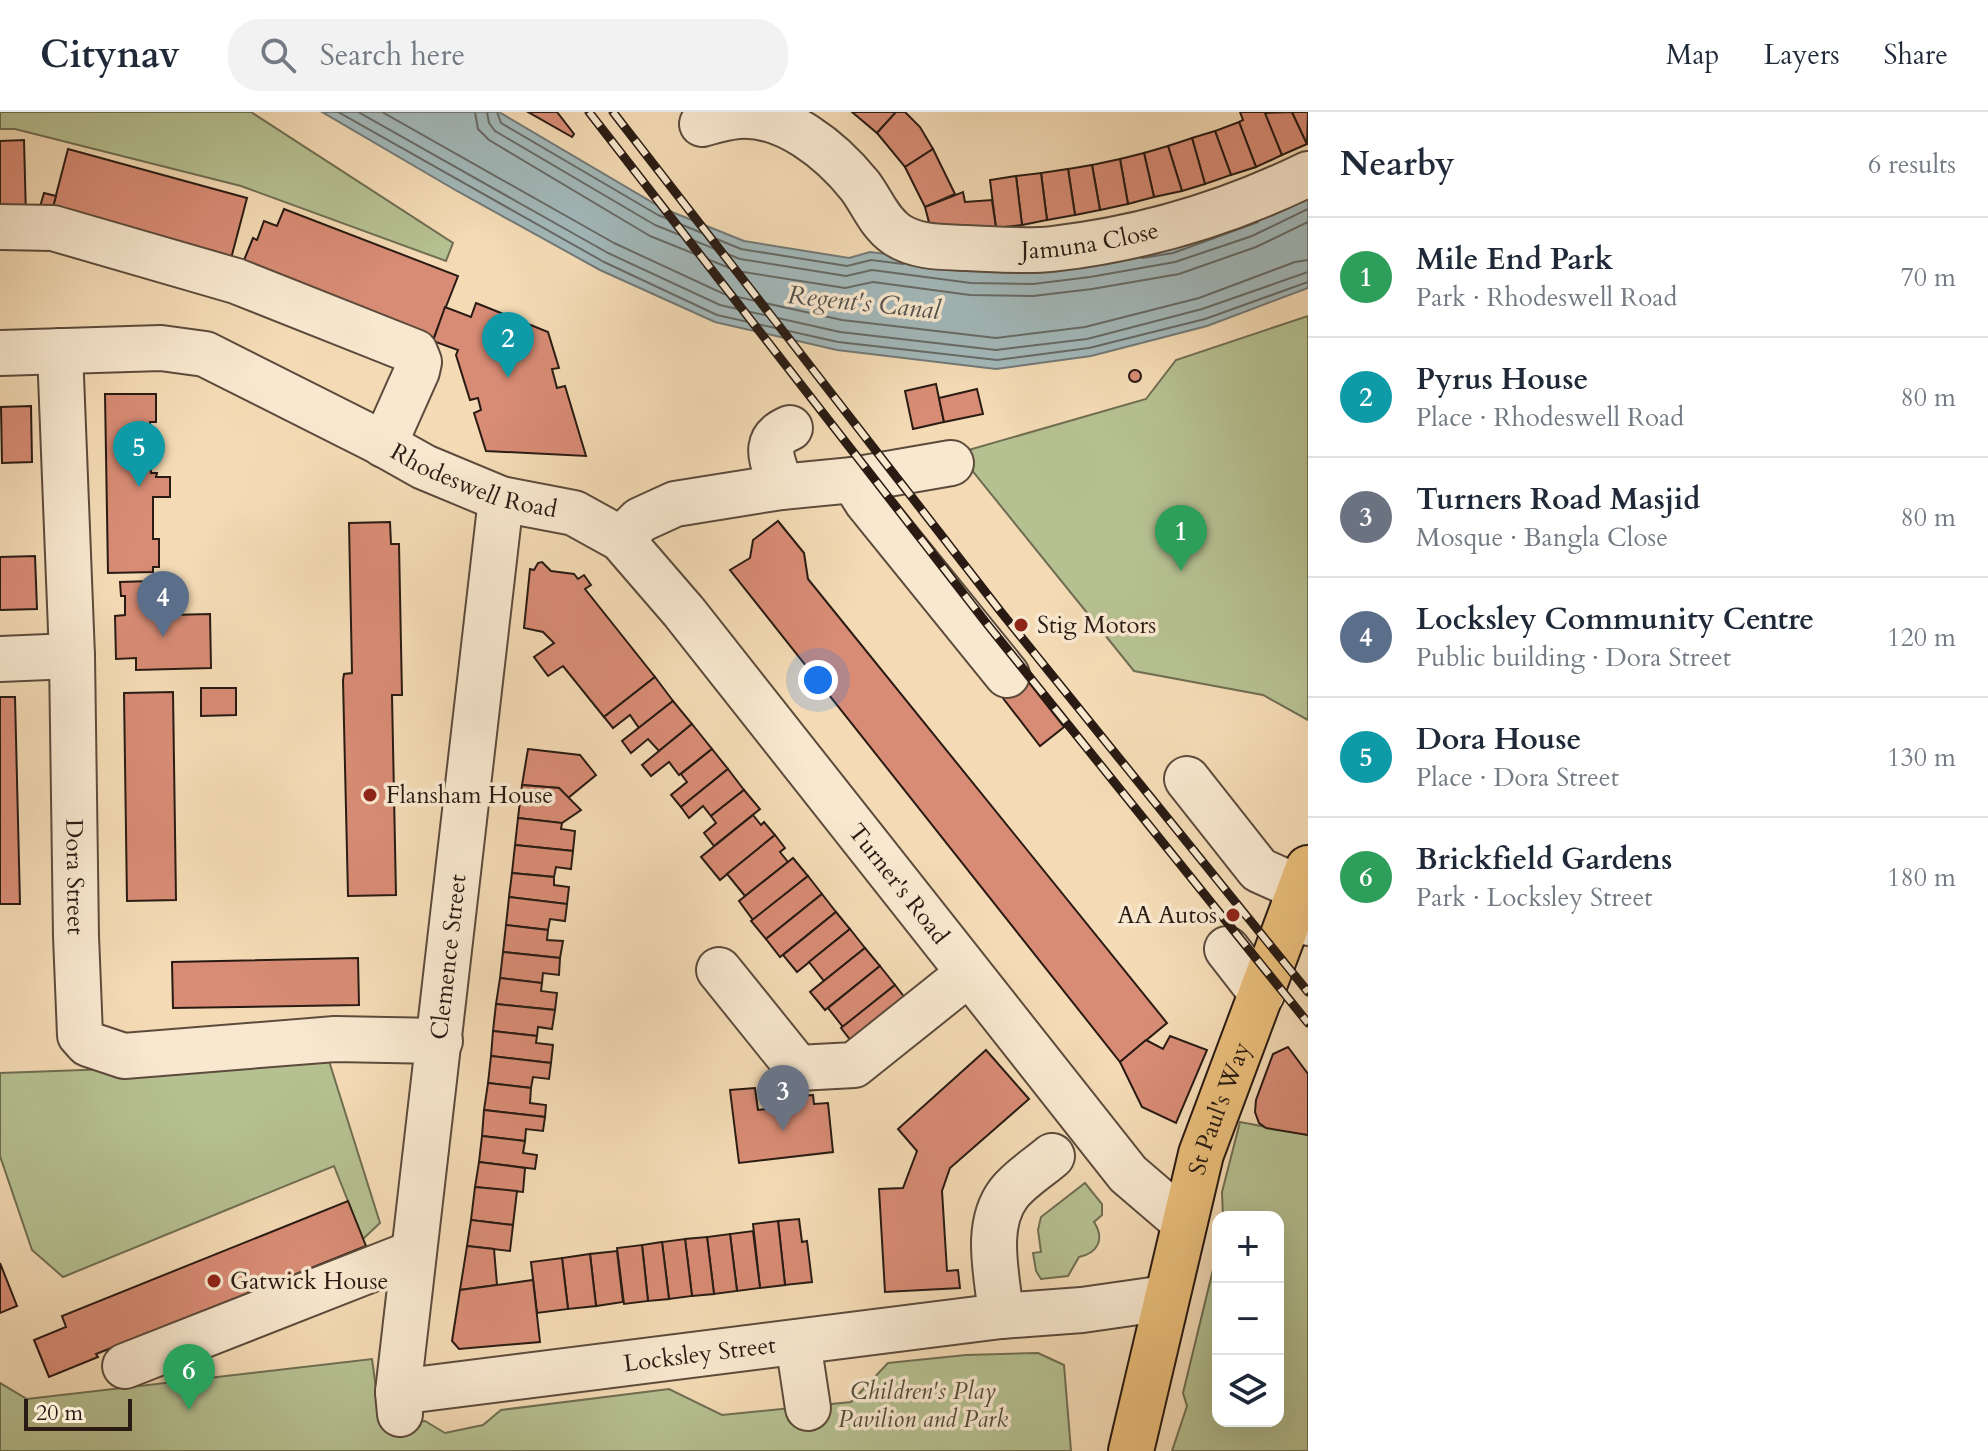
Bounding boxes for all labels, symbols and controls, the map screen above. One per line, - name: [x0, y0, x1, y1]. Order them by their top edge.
- search box: [228, 19, 788, 91]
- text: Citynav: [40, 29, 180, 81]
- icon: search: [256, 33, 300, 77]
- text: Search here: [320, 35, 465, 76]
- text: Map: [1666, 36, 1719, 74]
- text: Layers: [1763, 36, 1840, 74]
- text: Share: [1884, 36, 1948, 74]
- text: Nearby: [1340, 141, 1455, 187]
- text: 6 results: [1868, 147, 1956, 182]
- street label: Jamuna Close: [1018, 214, 1162, 267]
- text: Mile End Park: [1416, 239, 1613, 280]
- text: 1: [1359, 260, 1373, 295]
- text: 70 m: [1900, 260, 1956, 295]
- water label: Regent's Canal: [786, 277, 943, 328]
- text: Park · Rhodeswell Road: [1416, 280, 1677, 315]
- pin: 2: [482, 312, 534, 378]
- text: Pyrus House: [1416, 359, 1588, 400]
- text: 2: [1359, 380, 1373, 415]
- text: 80 m: [1900, 380, 1956, 415]
- text: Place · Rhodeswell Road: [1416, 400, 1684, 435]
- pin: 5: [113, 421, 165, 487]
- street label: Rhodeswell Road: [384, 435, 560, 526]
- text: Turners Road Masjid: [1416, 479, 1700, 520]
- text: 3: [1359, 500, 1373, 535]
- text: 80 m: [1900, 500, 1956, 535]
- pin: 1: [1155, 505, 1207, 571]
- text: Mosque · Bangla Close: [1416, 520, 1668, 555]
- pin: 4: [137, 571, 189, 637]
- text: Locksley Community Centre: [1416, 599, 1814, 640]
- place label: Stig Motors: [1037, 609, 1156, 642]
- marker: Stig Motors: [1012, 616, 1030, 634]
- text: 4: [1359, 620, 1373, 655]
- text: 120 m: [1887, 620, 1956, 655]
- text: Public building · Dora Street: [1416, 640, 1731, 675]
- your location: [798, 660, 838, 700]
- text: Dora House: [1416, 719, 1581, 760]
- text: 5: [1359, 740, 1373, 775]
- text: 130 m: [1887, 740, 1956, 775]
- text: Place · Dora Street: [1416, 760, 1619, 795]
- place label: Flansham House: [386, 779, 553, 812]
- marker: Flansham House: [361, 786, 379, 804]
- street label: Turner's Road: [840, 817, 956, 951]
- street label: Dora Street: [57, 819, 92, 935]
- text: Brickfield Gardens: [1416, 839, 1672, 880]
- text: 6: [1359, 860, 1373, 895]
- text: 180 m: [1887, 860, 1956, 895]
- street label: Clemence Street: [423, 872, 475, 1042]
- text: Park · Locksley Street: [1416, 880, 1653, 915]
- place label: AA Autos: [1118, 899, 1217, 932]
- marker: AA Autos: [1224, 906, 1242, 924]
- street label: St Paul's Way: [1181, 1037, 1259, 1178]
- pin: 3: [757, 1065, 809, 1131]
- map controls: [1212, 1211, 1284, 1427]
- button: +: [1212, 1211, 1284, 1283]
- place label: Gatwick House: [230, 1265, 388, 1298]
- marker: Gatwick House: [205, 1272, 223, 1290]
- button: −: [1212, 1283, 1284, 1355]
- street label: Locksley Street: [622, 1328, 778, 1380]
- pin: 6: [163, 1344, 215, 1410]
- button: layers: [1212, 1355, 1284, 1427]
- park label: Children's Play Pavilion and Park: [838, 1375, 1008, 1436]
- scale bar: [24, 1395, 132, 1431]
- text: 20 m: [36, 1398, 83, 1428]

